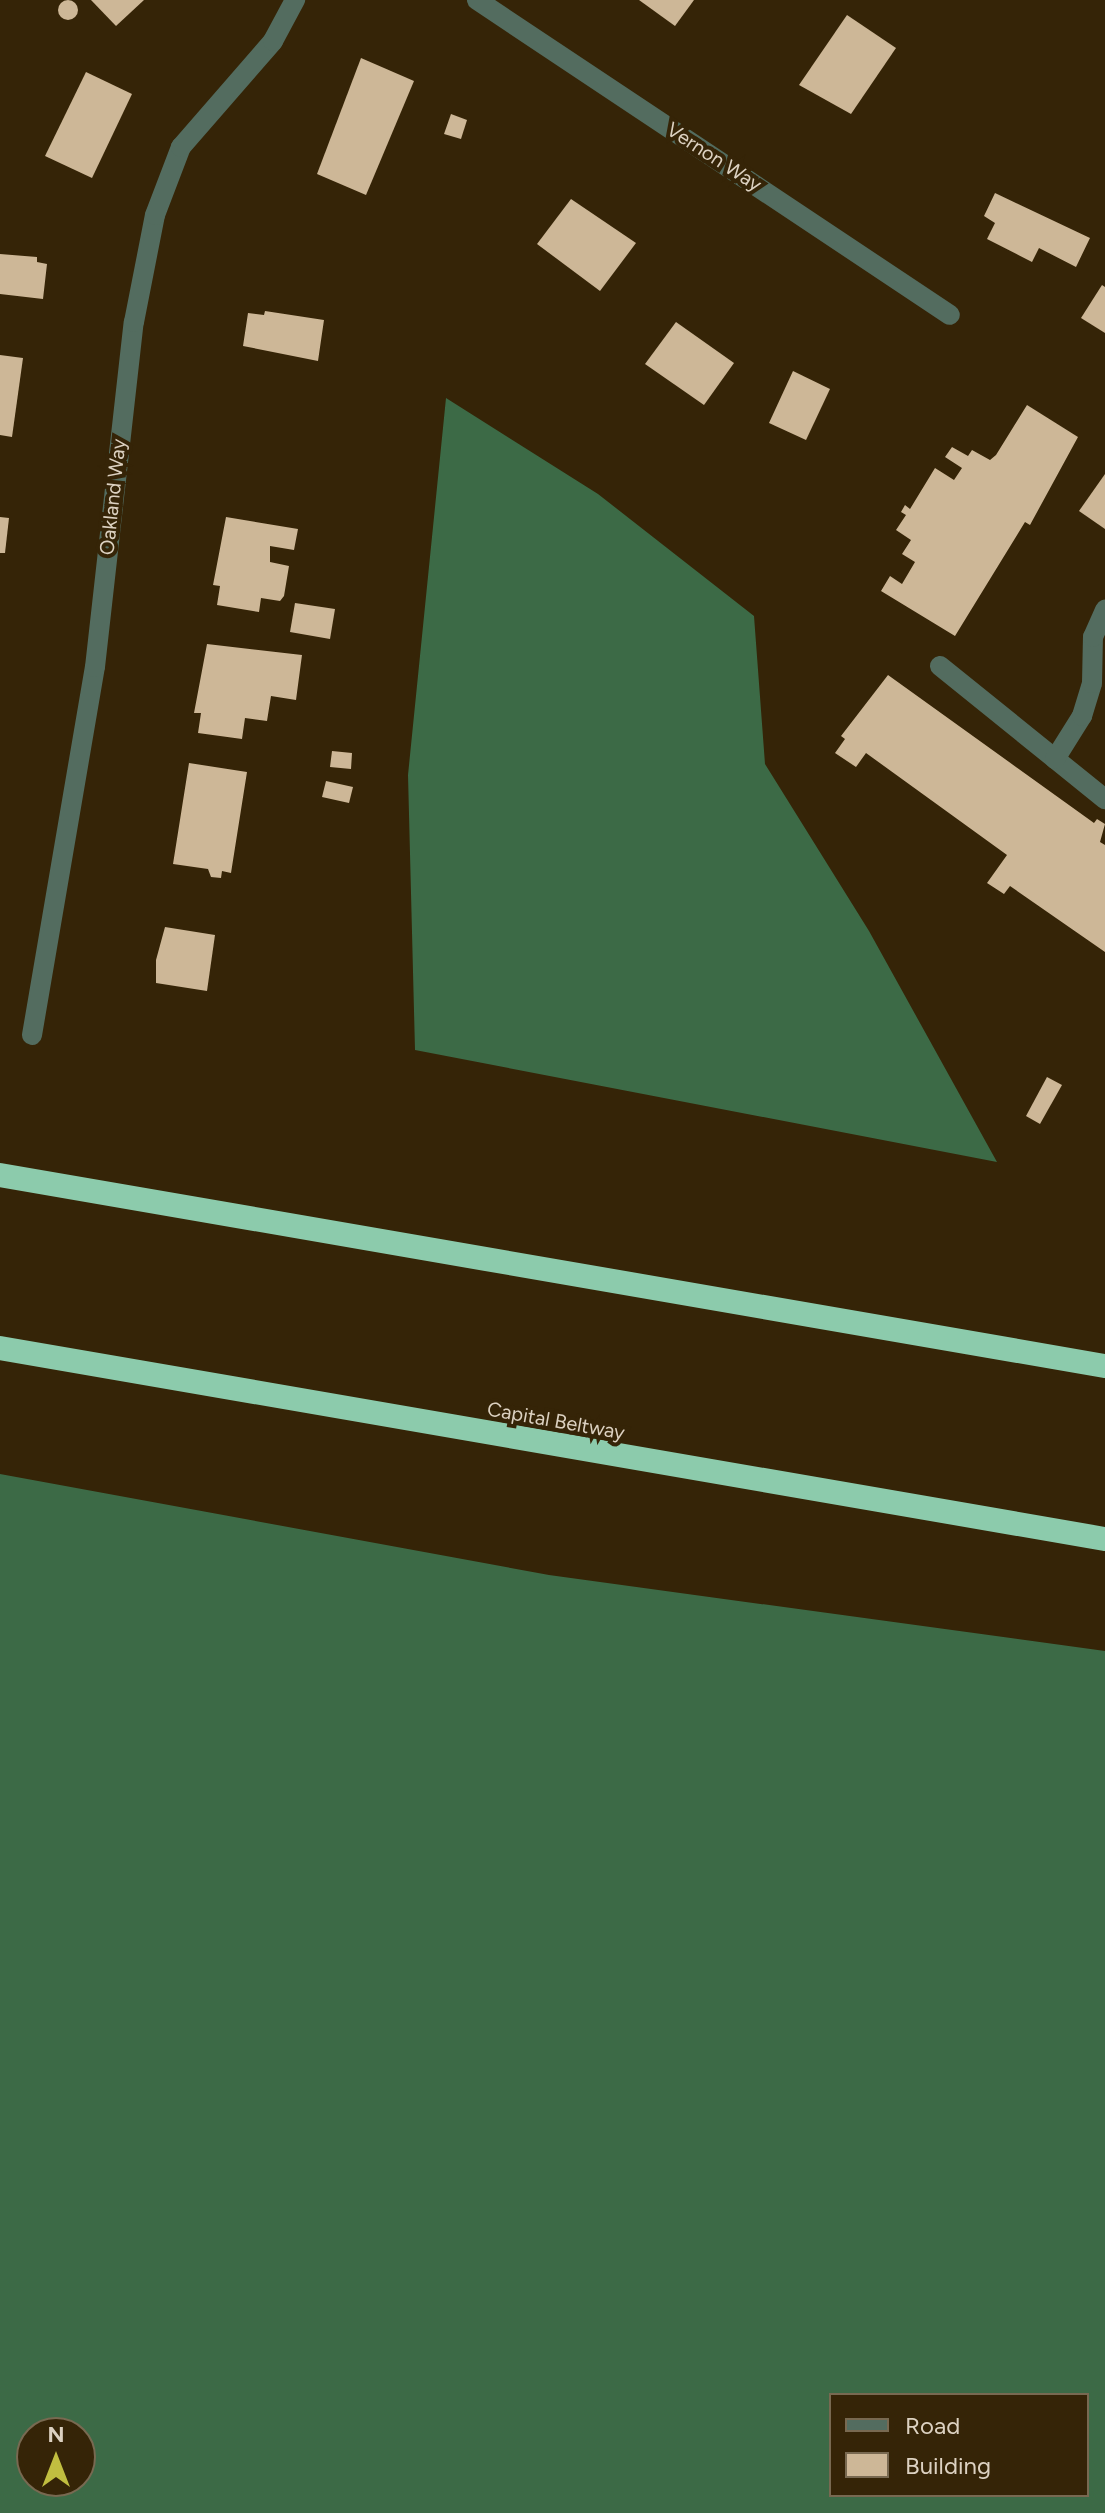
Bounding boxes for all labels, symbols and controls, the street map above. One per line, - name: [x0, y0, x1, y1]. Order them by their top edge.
- street label: Vernon Way: [662, 117, 766, 197]
- street label: Oakland Way: [95, 438, 131, 556]
- street label: Capital Beltway: [485, 1397, 627, 1445]
- legend: [829, 2393, 1089, 2497]
- text: Road: [905, 2411, 960, 2440]
- north arrow: [16, 2417, 96, 2497]
- text: N: [47, 2421, 65, 2448]
- text: Building: [905, 2451, 991, 2480]

